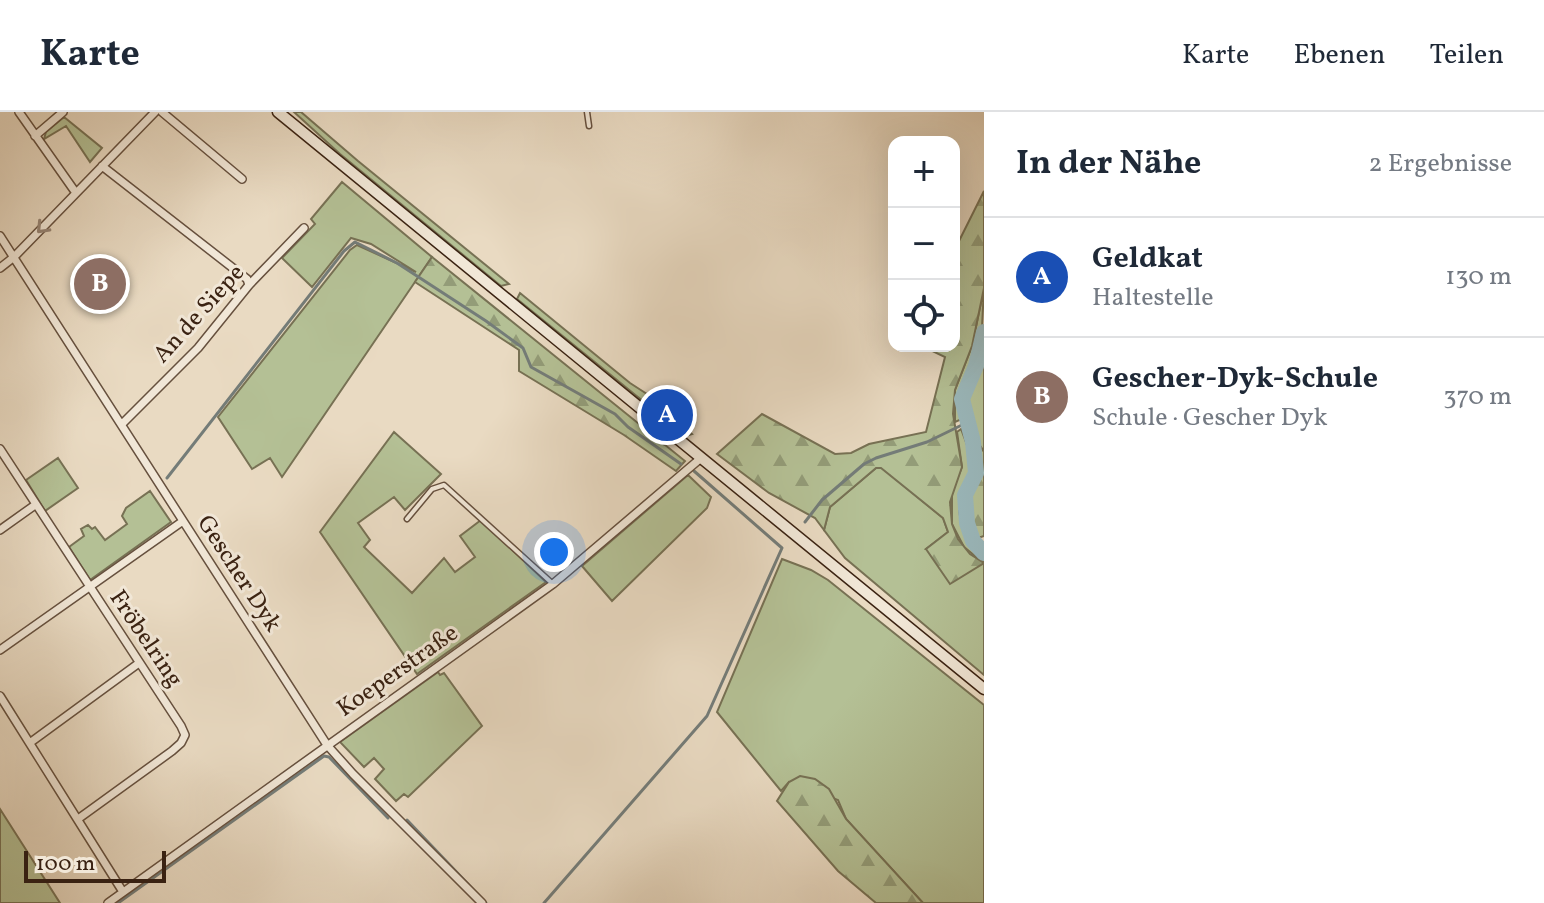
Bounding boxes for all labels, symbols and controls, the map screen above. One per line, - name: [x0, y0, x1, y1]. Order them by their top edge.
- text: Karte: [40, 29, 140, 82]
- text: Karte: [1182, 36, 1249, 75]
- text: Ebenen: [1293, 36, 1386, 75]
- text: Teilen: [1430, 36, 1504, 75]
- map controls: [888, 136, 960, 352]
- button: +: [888, 136, 960, 208]
- text: In der Nähe: [1016, 141, 1201, 188]
- text: 2 Ergebnisse: [1369, 146, 1512, 182]
- button: −: [888, 208, 960, 280]
- one-way arrow: [37, 219, 52, 233]
- text: Geldkat: [1092, 238, 1203, 280]
- pin: B: [74, 254, 126, 314]
- street label: An de Siepe: [146, 257, 253, 371]
- text: A: [1033, 259, 1051, 295]
- text: 130 m: [1445, 259, 1512, 295]
- button: locate: [888, 280, 960, 352]
- text: Haltestelle: [1092, 280, 1214, 316]
- text: Gescher-Dyk-Schule: [1092, 358, 1378, 400]
- text: B: [1033, 379, 1051, 415]
- text: 370 m: [1443, 379, 1512, 415]
- pin: A: [641, 385, 693, 445]
- text: Schule · Gescher Dyk: [1092, 400, 1328, 436]
- street label: Gescher Dyk: [188, 509, 289, 639]
- your location: [534, 532, 574, 572]
- street label: Fröbelring: [100, 584, 190, 695]
- street label: Koeperstraße: [331, 617, 466, 726]
- scale bar: [24, 847, 166, 883]
- text: 100 m: [36, 849, 95, 880]

